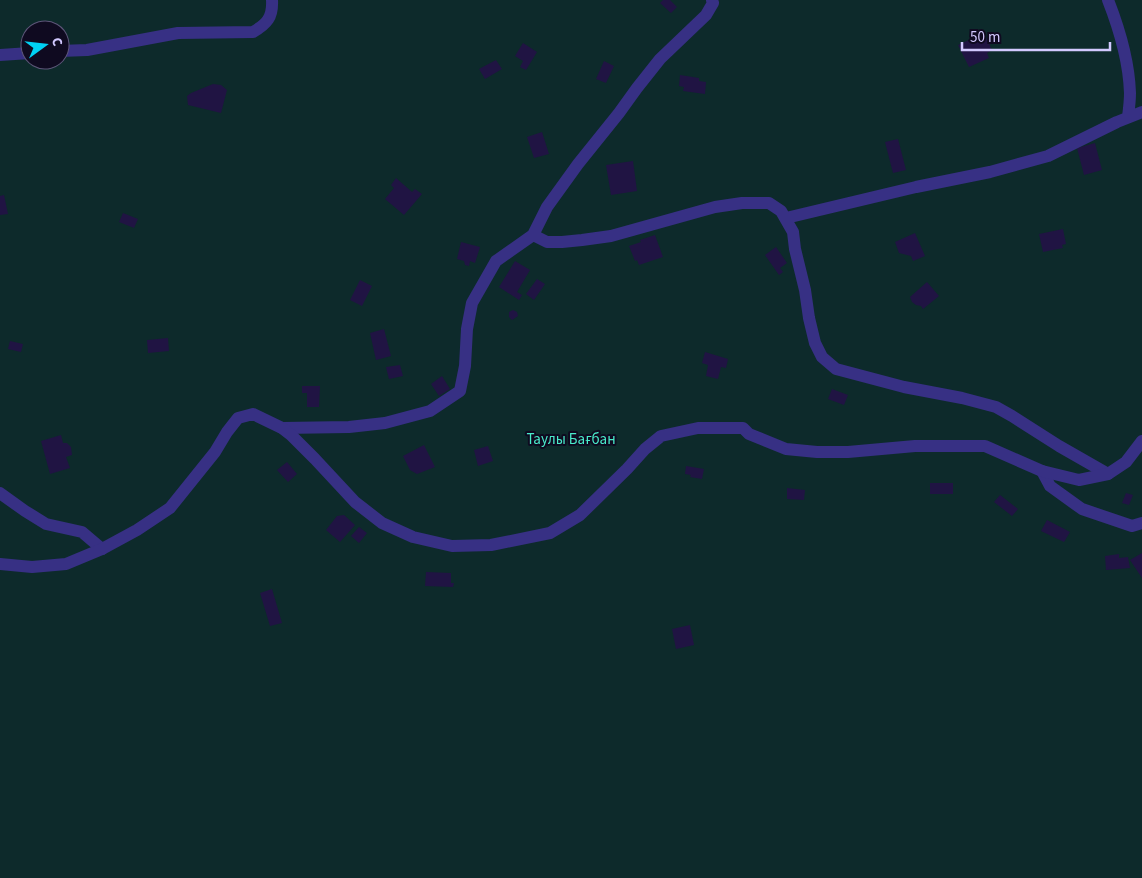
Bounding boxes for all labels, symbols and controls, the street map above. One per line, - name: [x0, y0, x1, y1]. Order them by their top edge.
- north arrow: [20, 20, 70, 70]
- scale bar: [962, 20, 1110, 52]
- text: 50 m: [970, 27, 1000, 48]
- text: С: [46, 35, 67, 48]
- park label: Таулы Бағбан: [526, 429, 616, 450]

